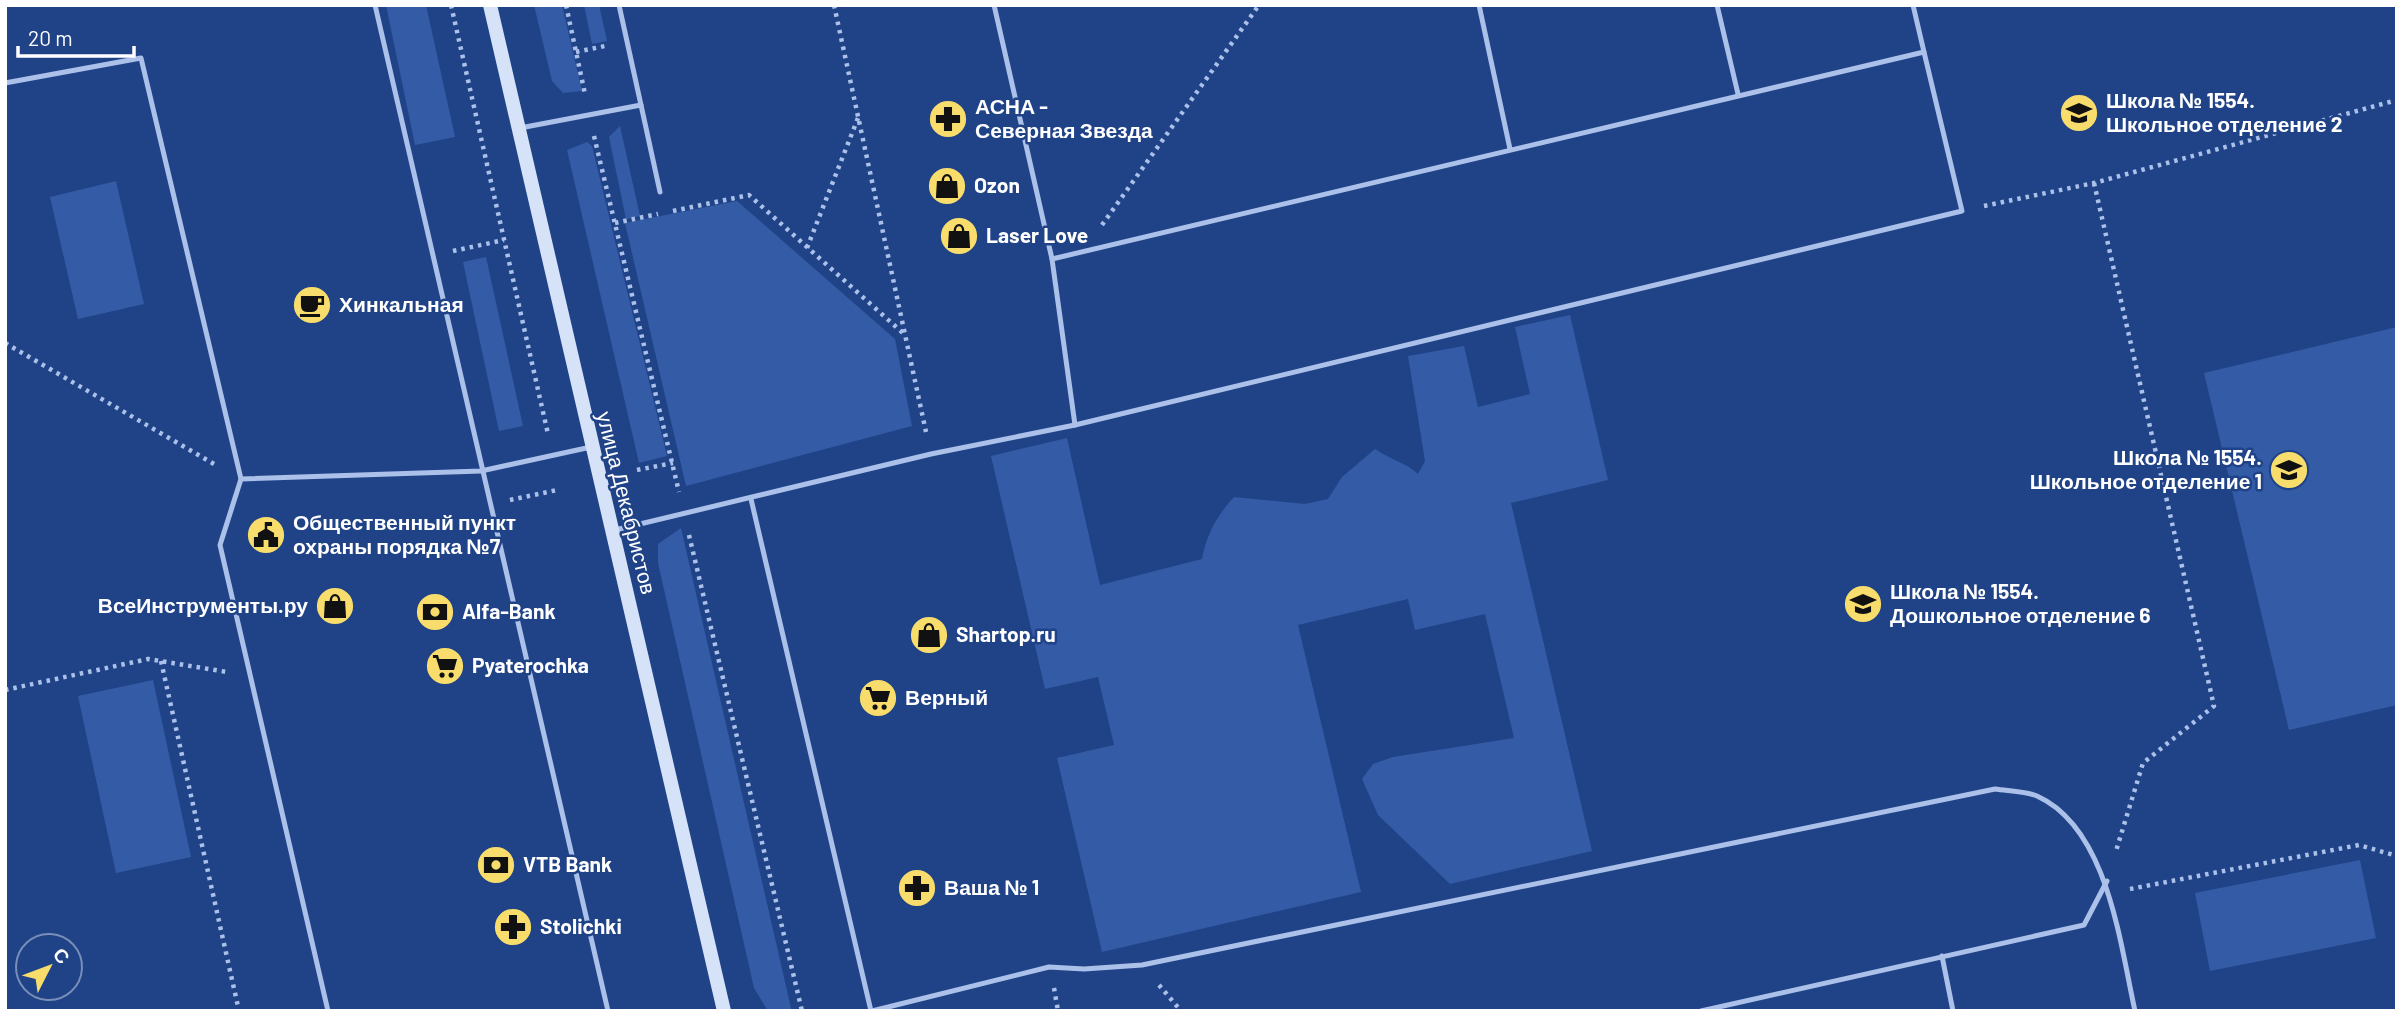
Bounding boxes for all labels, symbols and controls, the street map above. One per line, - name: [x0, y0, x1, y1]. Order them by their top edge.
- scale bar: [18, 14, 133, 58]
- text: 20 m: [28, 25, 73, 50]
- place label: Школа № 1554. Школьное отделение 2: [2106, 87, 2343, 136]
- school or university icon: Школа № 1554. Школьное отделение 2: [2058, 92, 2100, 134]
- place label: АСНА - Северная Звезда: [975, 93, 1153, 142]
- pharmacy icon: АСНА - Северная Звезда: [927, 98, 969, 140]
- shop icon: Ozon: [926, 165, 968, 207]
- place label: Ozon: [974, 172, 1020, 197]
- shop icon: Laser Love: [938, 215, 980, 257]
- place label: Laser Love: [986, 222, 1088, 247]
- cafe icon: Хинкальная: [291, 284, 333, 326]
- place label: Хинкальная: [339, 291, 464, 316]
- street label: улица Декабристов: [593, 409, 662, 597]
- place label: Школа № 1554. Школьное отделение 1: [2030, 444, 2262, 493]
- school or university icon: Школа № 1554. Школьное отделение 1: [2268, 449, 2310, 491]
- place label: Общественный пункт охраны порядка №7: [293, 509, 516, 558]
- public building icon: Общественный пункт охраны порядка №7: [245, 514, 287, 556]
- place label: Школа № 1554. Дошкольное отделение 6: [1890, 578, 2151, 627]
- school or university icon: Школа № 1554. Дошкольное отделение 6: [1842, 583, 1884, 625]
- shop icon: ВсеИнструменты.ру: [314, 585, 356, 627]
- bank icon: Alfa-Bank: [414, 591, 456, 633]
- place label: ВсеИнструменты.ру: [98, 592, 308, 617]
- place label: Alfa-Bank: [462, 598, 556, 623]
- shop icon: Shartop.ru: [908, 614, 950, 656]
- place label: Shartop.ru: [956, 621, 1056, 646]
- supermarket icon: Pyaterochka: [424, 645, 466, 687]
- place label: Pyaterochka: [472, 652, 589, 677]
- supermarket icon: Верный: [857, 677, 899, 719]
- place label: Верный: [905, 684, 988, 709]
- bank icon: VTB Bank: [475, 844, 517, 886]
- place label: VTB Bank: [523, 851, 612, 876]
- pharmacy icon: Ваша № 1: [896, 867, 938, 909]
- place label: Ваша № 1: [944, 874, 1039, 899]
- pharmacy icon: Stolichki: [492, 906, 534, 948]
- place label: Stolichki: [540, 913, 622, 938]
- north arrow: [14, 932, 84, 1002]
- text: С: [49, 942, 75, 968]

